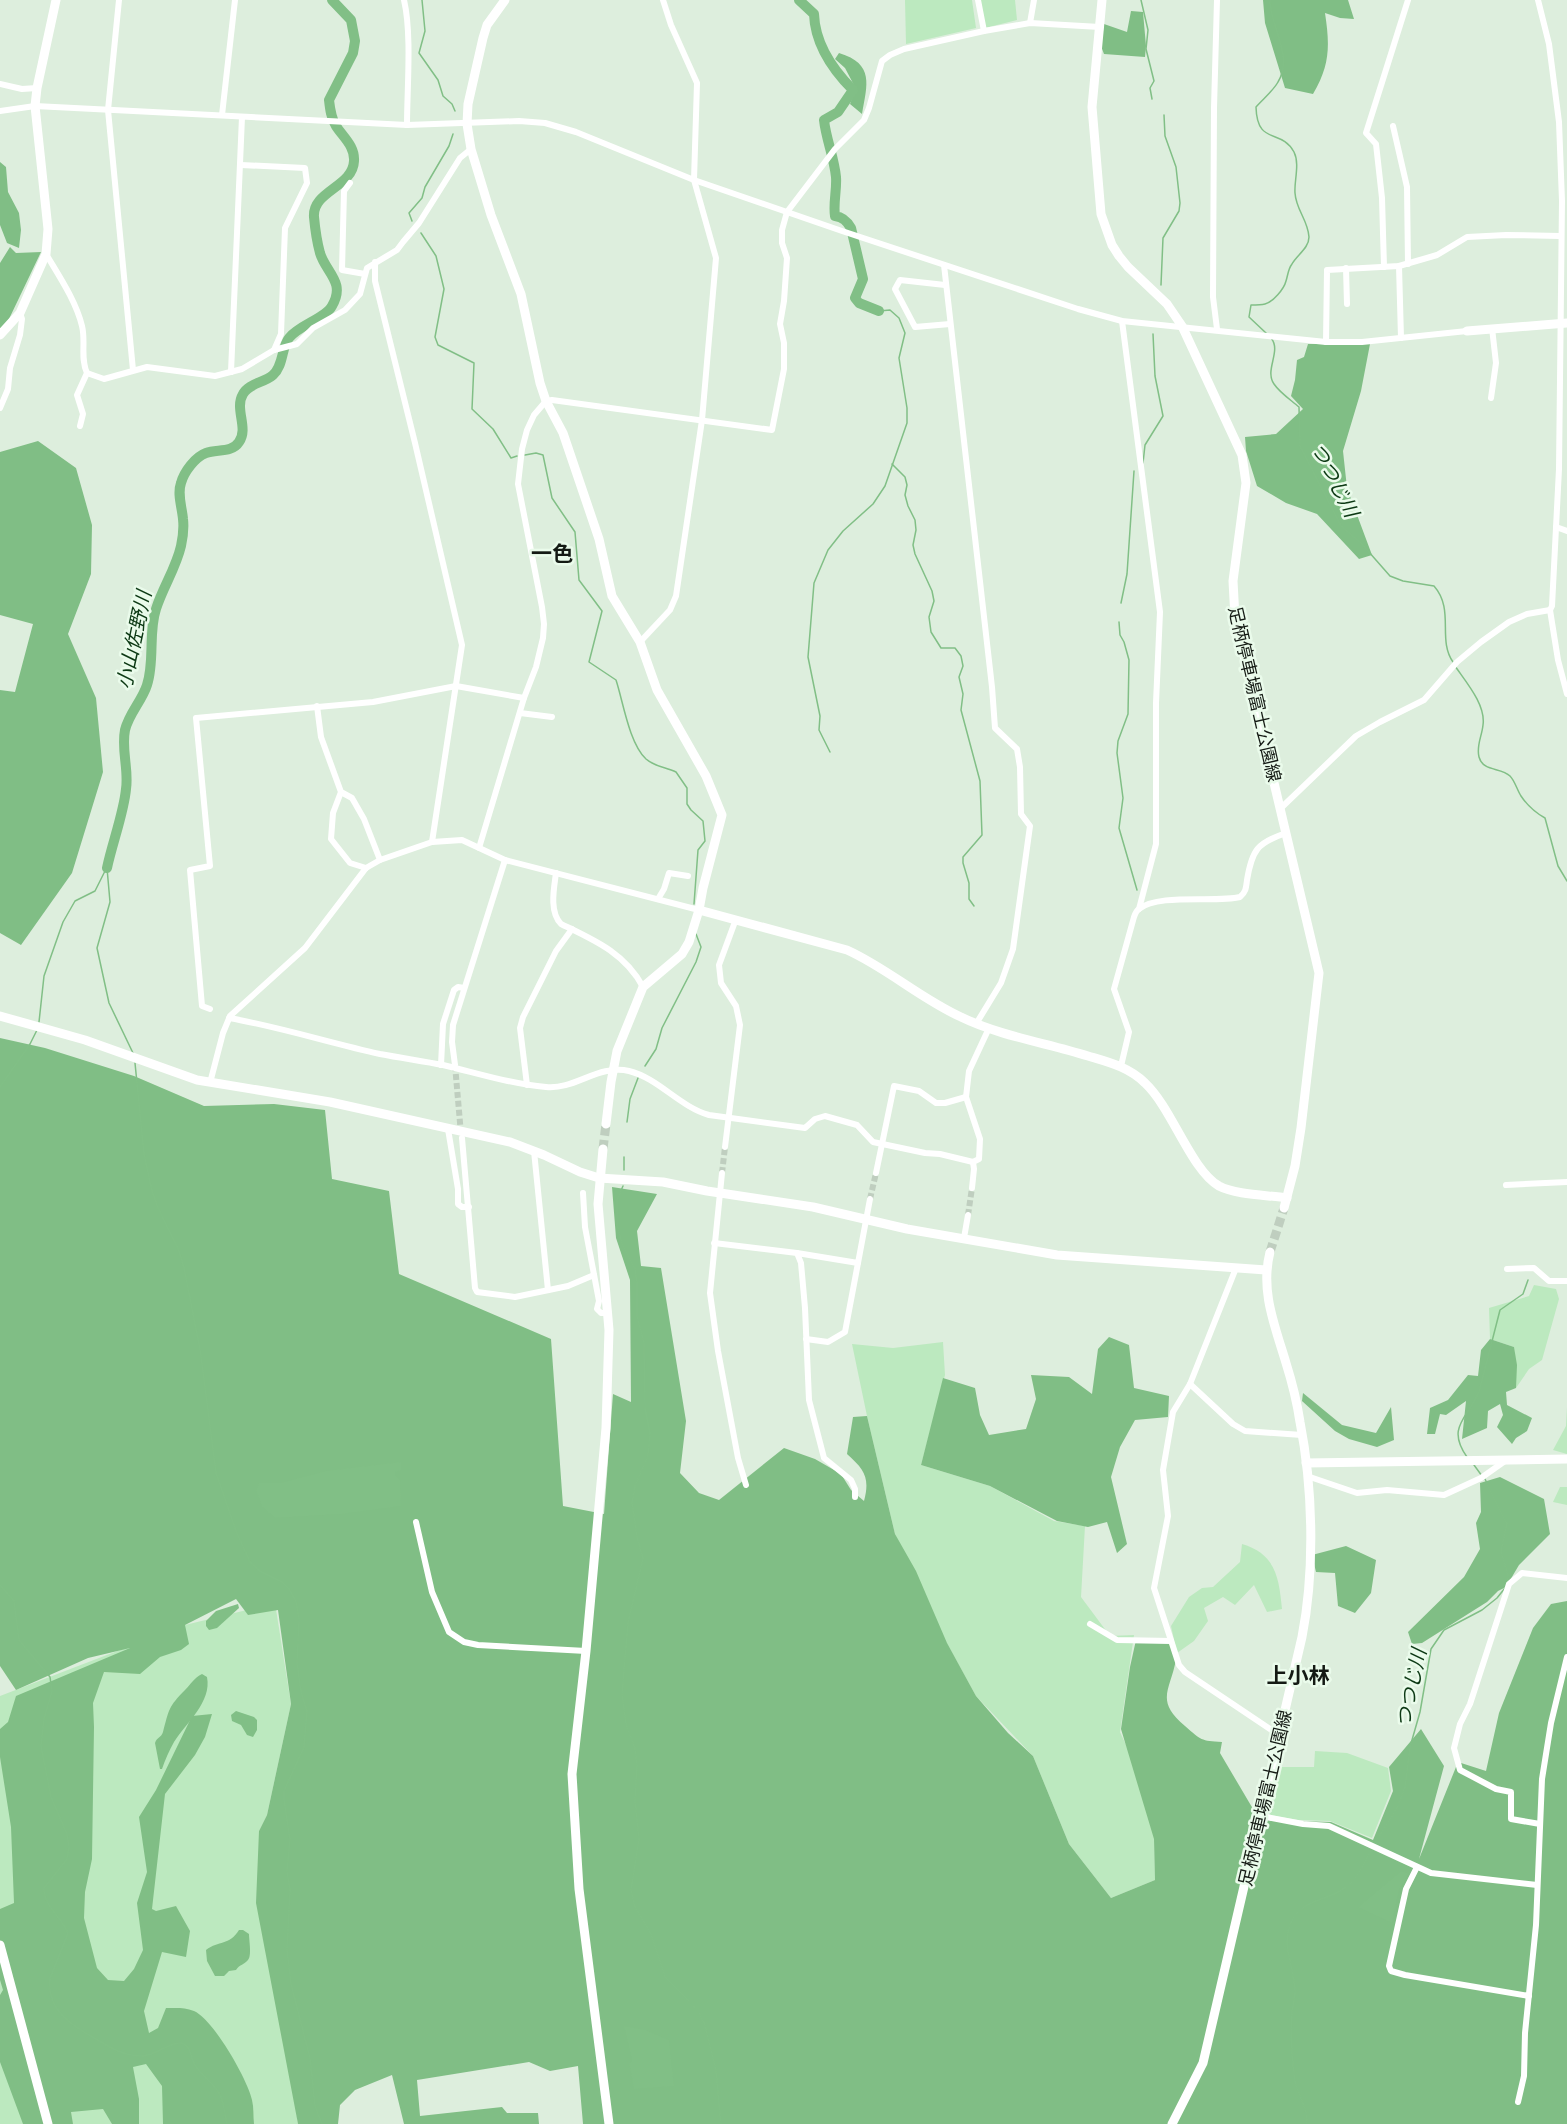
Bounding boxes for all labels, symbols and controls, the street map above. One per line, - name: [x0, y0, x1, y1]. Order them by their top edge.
- water label: つつじ川: [1306, 439, 1365, 523]
- district label: 一色: [531, 541, 573, 566]
- water label: 小山佐野川: [112, 587, 157, 691]
- street label: 足柄停車場富士公園線: [1225, 604, 1285, 784]
- water label: つつじ川: [1391, 1644, 1431, 1730]
- district label: 上小林: [1267, 1663, 1330, 1688]
- street label: 足柄停車場富士公園線: [1235, 1708, 1295, 1888]

